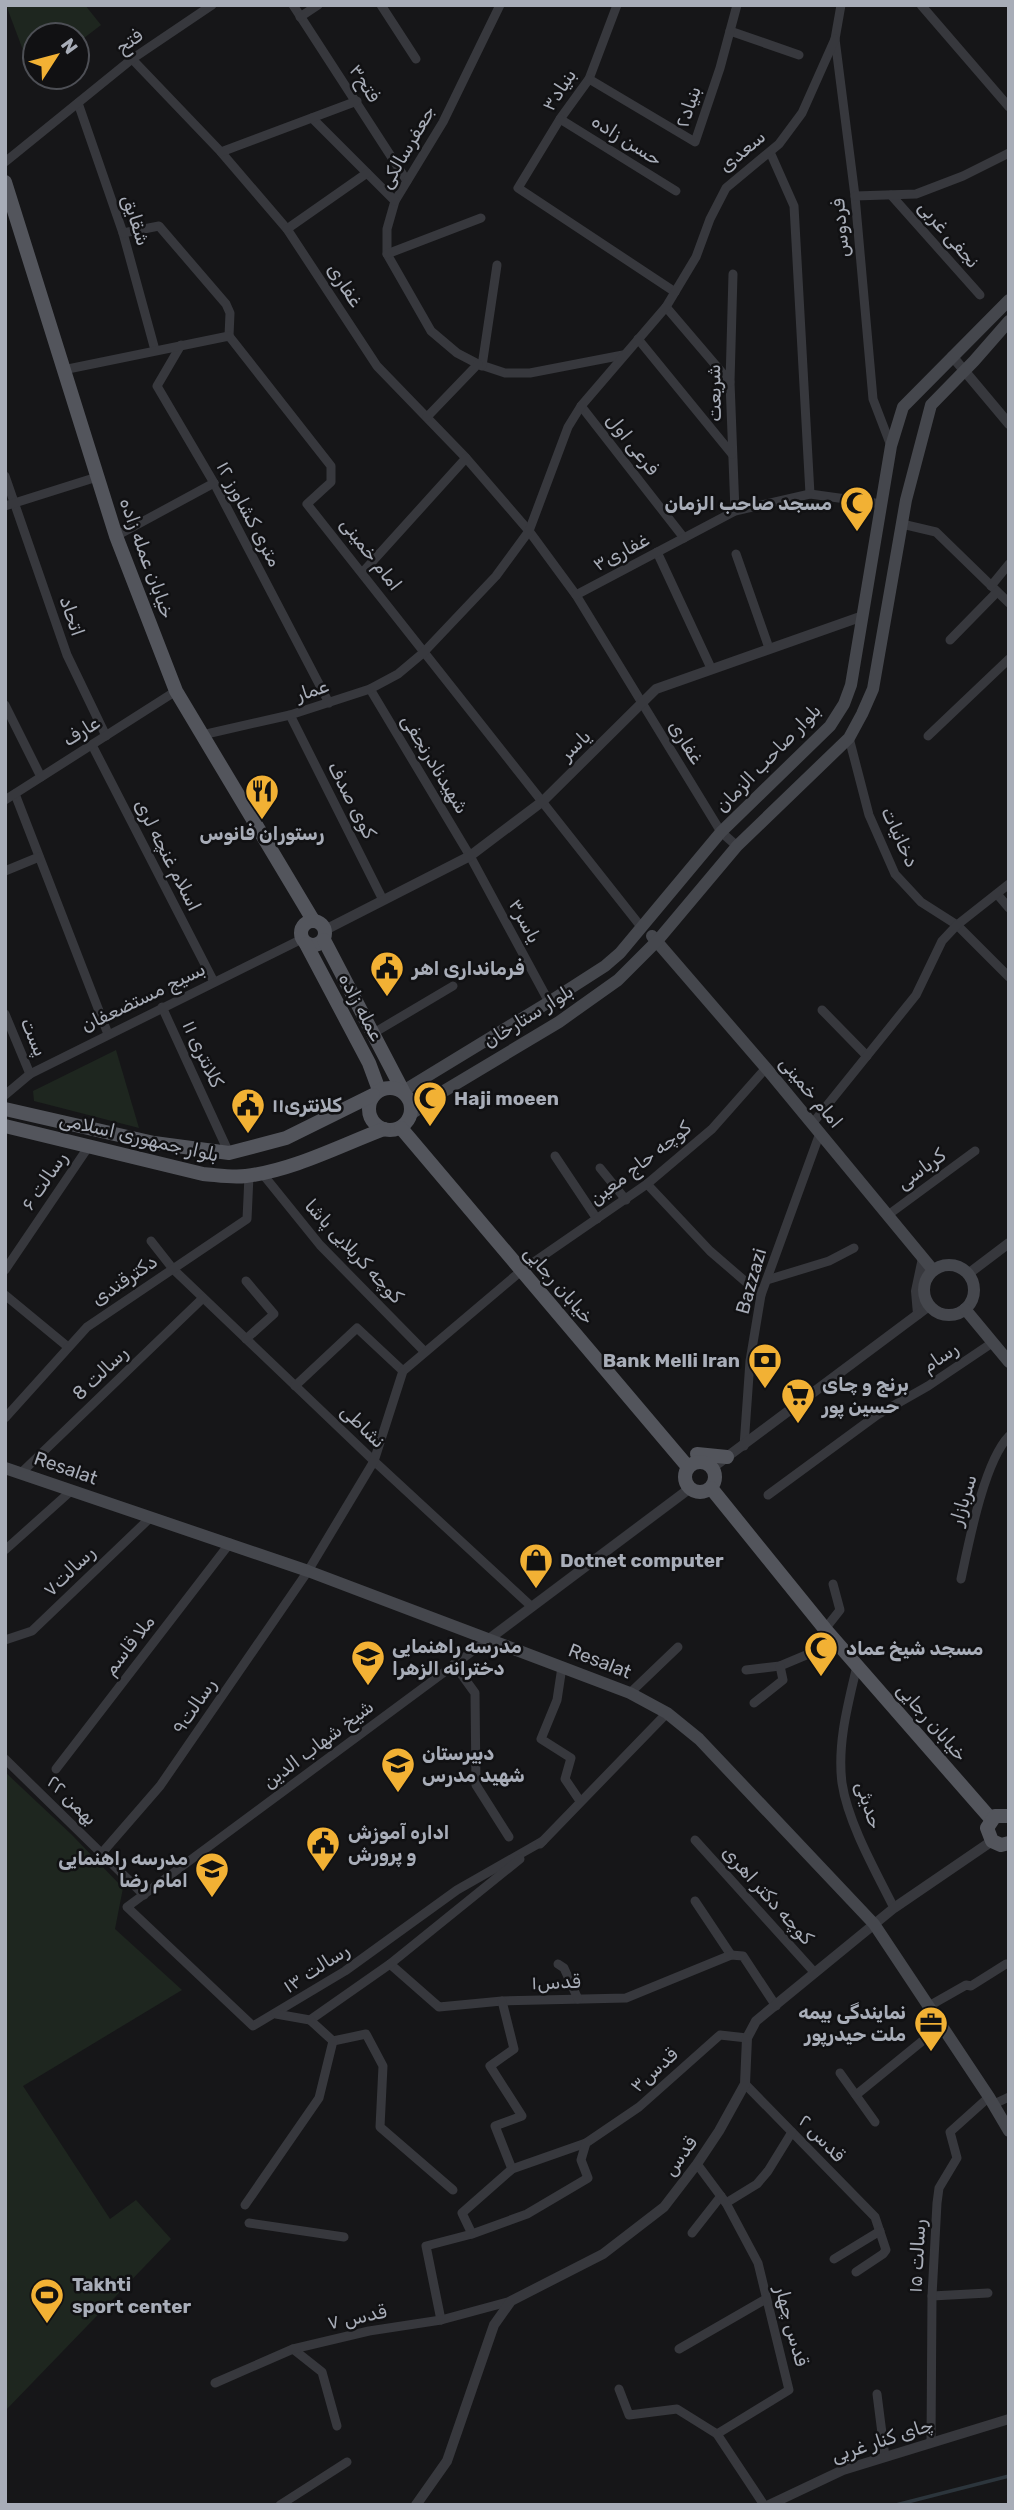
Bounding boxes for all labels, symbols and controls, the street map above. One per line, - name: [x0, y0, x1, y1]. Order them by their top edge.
- north arrow: [21, 21, 91, 91]
- street label: فتح: [111, 23, 148, 60]
- text: N: [56, 34, 83, 59]
- street label: فتح۳: [343, 60, 386, 107]
- street label: بنیاد۳: [537, 65, 581, 115]
- street label: بنیاد۲: [670, 83, 706, 131]
- street label: جعفرسالکی: [374, 101, 440, 193]
- street label: حسن زاده: [587, 109, 667, 171]
- street label: سعدی: [714, 125, 770, 177]
- street label: شقایق: [117, 192, 155, 248]
- street label: نجفی غربی: [913, 195, 985, 273]
- street label: فردوس: [826, 197, 854, 259]
- street label: غفاری: [322, 259, 368, 311]
- street label: شریعت: [702, 364, 726, 422]
- street label: فرعی اول: [602, 408, 664, 480]
- street label: ۱۲ متری کشاورز: [212, 457, 286, 571]
- mosque icon: مسجد صاحب الزمان: [838, 484, 876, 533]
- place label: مسجد صاحب الزمان: [665, 492, 832, 515]
- street label: خیابان عمله زاده: [115, 494, 179, 622]
- street label: امام خمینی: [334, 513, 407, 596]
- street label: غفاری۳: [589, 528, 653, 576]
- street label: اتحاد: [55, 593, 89, 639]
- street label: عمار: [292, 674, 331, 706]
- street label: بلوار صاحب الزمان: [710, 699, 826, 817]
- street label: شهیدنادرنجفی: [396, 710, 474, 818]
- street label: عارف: [58, 711, 104, 751]
- street label: غفاری: [664, 716, 708, 768]
- street label: یاسر: [554, 725, 595, 766]
- street label: کوی صدف: [323, 758, 381, 843]
- restaurant icon: رستوران فانوس: [243, 772, 281, 821]
- street label: اسلام غنچه لری: [129, 795, 206, 915]
- street label: دخانیات: [876, 803, 924, 871]
- place label: رستوران فانوس: [200, 822, 325, 845]
- street label: یاسر۳: [504, 895, 546, 947]
- public building icon: فرمانداری اهر: [368, 949, 406, 998]
- street label: بسیج مستضعفان: [77, 957, 210, 1039]
- place label: فرمانداری اهر: [411, 957, 525, 980]
- street label: عمله زاده: [334, 969, 388, 1045]
- street label: بلوار ستارخان: [479, 979, 577, 1053]
- street label: پست: [14, 1014, 52, 1061]
- street label: کلانتری ۱۱: [177, 1017, 229, 1092]
- street label: امام خمینی: [774, 1051, 848, 1133]
- mosque icon: Haji moeen: [411, 1079, 449, 1128]
- public building icon: کلانتری۱۱: [229, 1086, 267, 1135]
- place label: Haji moeen: [454, 1087, 559, 1110]
- place label: کلانتری۱۱: [272, 1094, 342, 1117]
- street label: بلوار جمهوری اسلامی: [57, 1107, 221, 1167]
- street label: کوچه حاج معین: [584, 1116, 697, 1211]
- street label: کرباسی: [892, 1143, 951, 1195]
- street label: رسالت ۶: [16, 1147, 72, 1215]
- street label: کوچه کربلایی پاشا: [298, 1194, 408, 1310]
- street label: خیابان رجایی: [519, 1241, 599, 1329]
- street label: Bazzazi: [731, 1245, 771, 1317]
- street label: دکترقندی: [87, 1250, 161, 1310]
- street label: رسام: [918, 1337, 963, 1378]
- street label: رسالت 8: [68, 1341, 132, 1405]
- bank icon: Bank Melli Iran: [746, 1341, 784, 1390]
- place label: Bank Melli Iran: [603, 1349, 740, 1372]
- place label: برنج و چای حسین پور: [821, 1373, 909, 1420]
- supermarket icon: برنج و چای حسین پور: [779, 1376, 817, 1425]
- street label: نشاطی: [336, 1399, 390, 1453]
- street label: Resalat: [31, 1446, 101, 1490]
- street label: سربازار: [944, 1472, 982, 1529]
- street label: رسالت۷: [38, 1541, 100, 1601]
- shop icon: Dotnet computer: [517, 1541, 555, 1590]
- place label: Dotnet computer: [560, 1549, 724, 1572]
- street label: ملا قاسم: [98, 1610, 160, 1680]
- mosque icon: مسجد شیخ عماد: [802, 1629, 840, 1678]
- place label: مدرسه راهنمایی دخترانه الزهرا: [392, 1635, 522, 1680]
- place label: مسجد شیخ عماد: [846, 1637, 983, 1662]
- school or university icon: مدرسه راهنمایی دخترانه الزهرا: [349, 1638, 387, 1687]
- street label: Resalat: [565, 1639, 635, 1684]
- street label: رسالت۹: [167, 1674, 221, 1738]
- street label: خیابان رجایی: [892, 1678, 972, 1766]
- street label: شیخ شهاب الدین: [258, 1695, 379, 1795]
- place label: دبیرستان شهید مدرس: [422, 1742, 525, 1787]
- school or university icon: دبیرستان شهید مدرس: [379, 1745, 417, 1794]
- street label: ۲۲ بهمن: [42, 1770, 102, 1830]
- street label: حدیثی: [851, 1778, 887, 1832]
- place label: اداره آموزش و پرورش: [348, 1821, 449, 1868]
- public building icon: اداره آموزش و پرورش: [304, 1824, 342, 1873]
- street label: کوچه دکتر اهری: [718, 1841, 819, 1949]
- place label: مدرسه راهنمایی امام رضا: [58, 1847, 188, 1894]
- school or university icon: مدرسه راهنمایی امام رضا: [193, 1850, 231, 1899]
- street label: رسالت ۱۳: [279, 1938, 353, 1998]
- street label: قدس۱: [531, 1970, 581, 1994]
- place label: نمایندگی بیمه ملت حیدرپور: [798, 2001, 906, 2048]
- office icon: نمایندگی بیمه ملت حیدرپور: [912, 2004, 950, 2053]
- street label: قدس۳: [626, 2043, 683, 2097]
- street label: قدس ۲: [794, 2109, 850, 2167]
- street label: قدس: [658, 2132, 702, 2180]
- street label: رسالت ۱۵: [904, 2219, 930, 2293]
- place label: Takhti sport center: [72, 2273, 191, 2318]
- sports icon: Takhti sport center: [28, 2276, 66, 2325]
- street label: قدس چهار: [770, 2282, 814, 2369]
- street label: قدس ۷: [325, 2299, 389, 2335]
- street label: چای کنار غربی: [828, 2413, 936, 2467]

